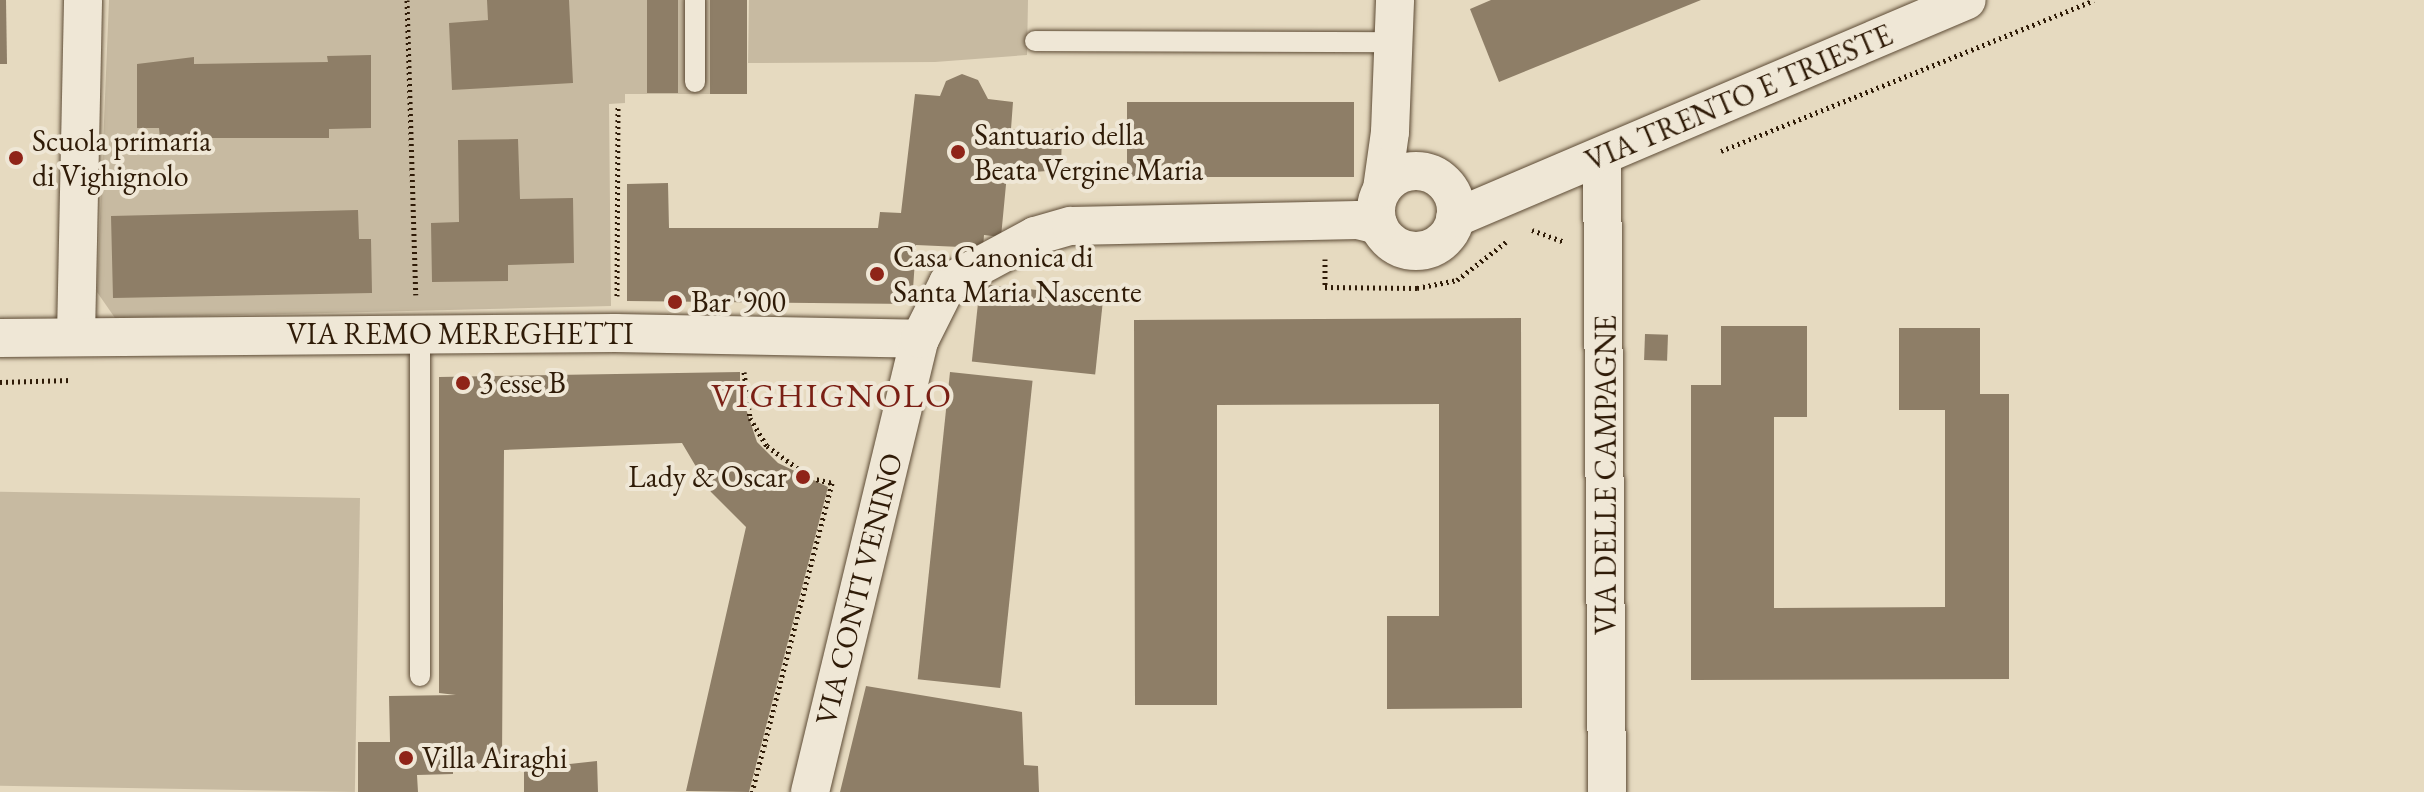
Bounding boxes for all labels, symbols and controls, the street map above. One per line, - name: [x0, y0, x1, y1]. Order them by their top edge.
- street label: VIA TRENTO E TRIESTE: [1580, 17, 1898, 179]
- place label: Santuario della Beata Vergine Maria: [974, 117, 1203, 188]
- place label: Scuola primaria di Vighignolo: [32, 123, 211, 194]
- marker: Santuario della Beata Vergine Maria: [949, 143, 967, 161]
- marker: Scuola primaria di Vighignolo: [7, 149, 25, 167]
- place label: Casa Canonica di Santa Maria Nascente: [893, 239, 1142, 310]
- marker: Casa Canonica di Santa Maria Nascente: [868, 265, 886, 283]
- place label: Bar '900: [691, 284, 786, 320]
- marker: Bar '900: [666, 293, 684, 311]
- street label: VIA DELLE CAMPAGNE: [1588, 315, 1624, 635]
- street label: VIA REMO MEREGHETTI: [286, 316, 634, 352]
- place label: 3 esse B: [479, 365, 566, 401]
- marker: 3 esse B: [454, 374, 472, 392]
- district label: VIGHIGNOLO: [711, 376, 953, 416]
- street label: VIA CONTI VENINO: [808, 449, 910, 729]
- place label: Lady & Oscar: [628, 459, 787, 495]
- marker: Lady & Oscar: [794, 468, 812, 486]
- place label: Villa Airaghi: [422, 740, 567, 776]
- marker: Villa Airaghi: [397, 749, 415, 767]

